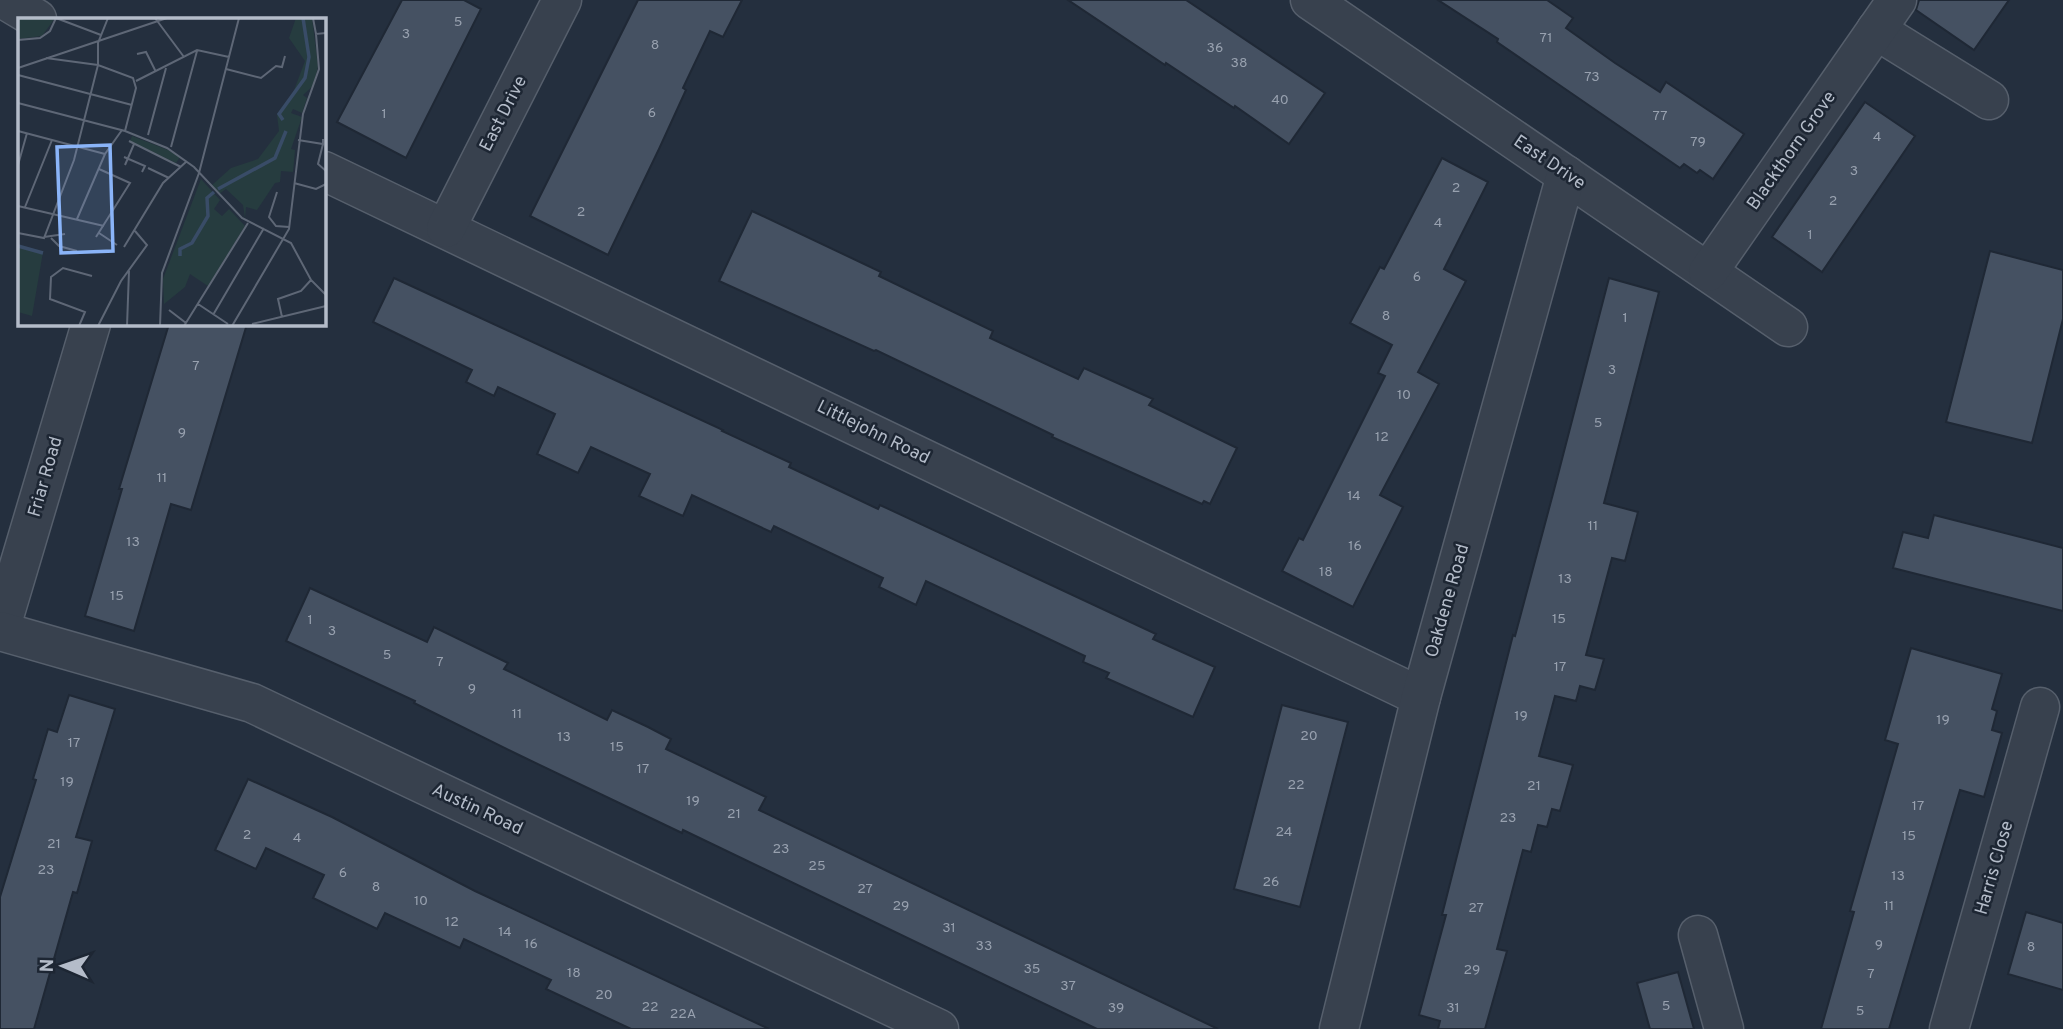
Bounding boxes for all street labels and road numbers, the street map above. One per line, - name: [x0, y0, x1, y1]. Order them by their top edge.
- street label: East Drive: [475, 72, 533, 156]
- street label: Blackthorn Grove: [1742, 87, 1842, 215]
- street label: East Drive: [1509, 131, 1589, 195]
- street label: Littlejohn Road: [813, 396, 933, 470]
- street label: Friar Road: [24, 434, 68, 520]
- street label: Oakdene Road: [1421, 541, 1475, 661]
- street label: Austin Road: [428, 779, 526, 841]
- street label: Harris Close: [1971, 818, 2019, 918]

